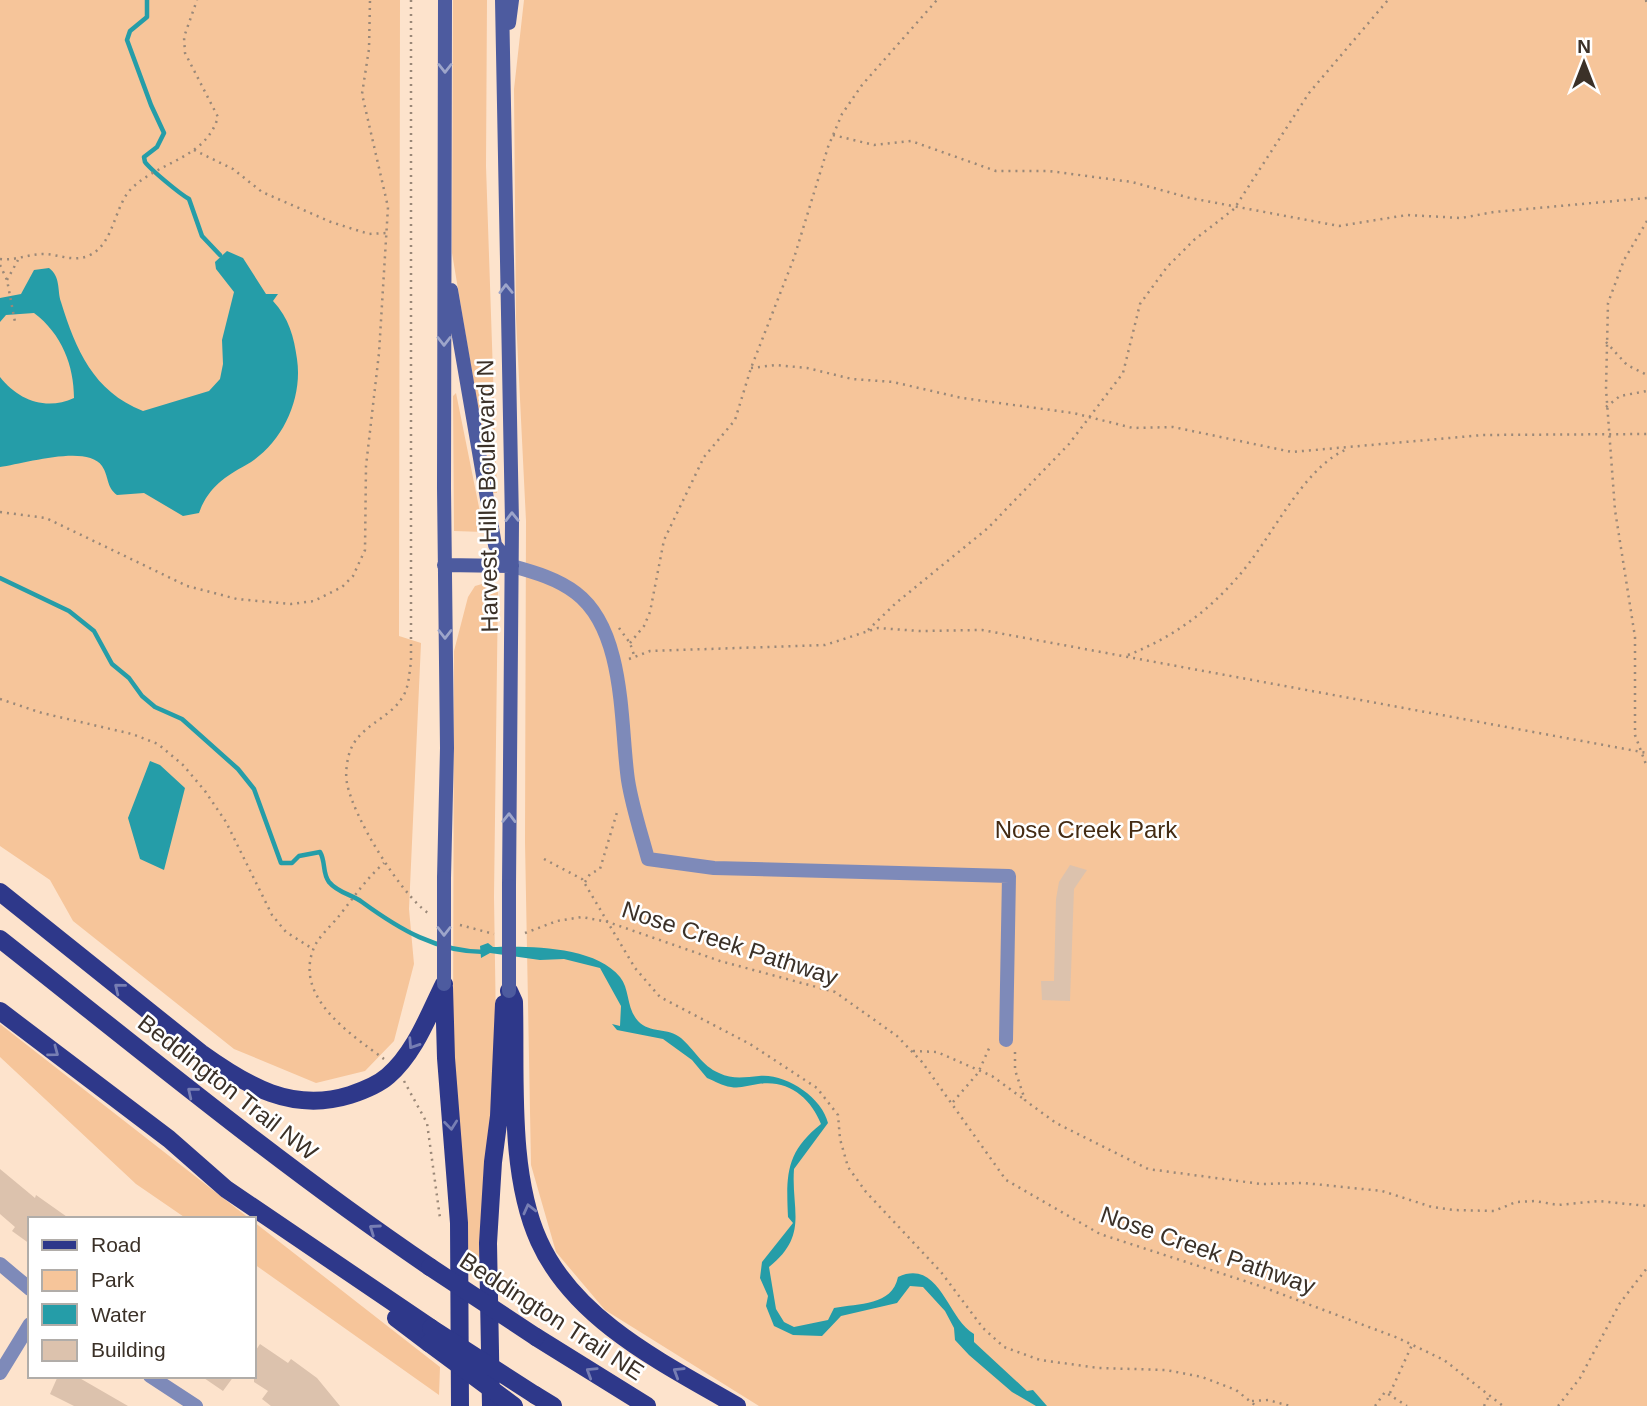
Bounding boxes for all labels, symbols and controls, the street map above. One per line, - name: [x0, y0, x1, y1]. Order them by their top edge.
- north arrow: [1549, 28, 1619, 98]
- text: N: [1577, 36, 1591, 57]
- one-way arrow: [437, 63, 453, 74]
- one-way arrow: [498, 284, 514, 294]
- one-way arrow: [436, 337, 452, 347]
- street label: Harvest Hills Boulevard N: [471, 359, 503, 633]
- one-way arrow: [504, 511, 520, 522]
- one-way arrow: [437, 629, 453, 639]
- one-way arrow: [501, 812, 517, 823]
- park label: Nose Creek Park: [995, 816, 1178, 843]
- street label: Nose Creek Pathway: [619, 895, 841, 991]
- one-way arrow: [436, 926, 452, 936]
- one-way arrow: [115, 984, 128, 996]
- street label: Beddington Trail NW: [133, 1009, 323, 1166]
- one-way arrow: [408, 1036, 421, 1049]
- one-way arrow: [46, 1044, 59, 1057]
- one-way arrow: [188, 1088, 200, 1101]
- one-way arrow: [443, 1120, 458, 1131]
- street label: Nose Creek Pathway: [1097, 1201, 1319, 1299]
- one-way arrow: [523, 1203, 537, 1215]
- legend: [28, 1217, 256, 1378]
- one-way arrow: [369, 1225, 382, 1237]
- text: Road: [91, 1233, 141, 1256]
- street label: Beddington Trail NE: [455, 1247, 649, 1385]
- text: Park: [91, 1268, 135, 1291]
- text: Water: [91, 1303, 146, 1326]
- text: Building: [91, 1338, 166, 1361]
- one-way arrow: [585, 1367, 598, 1380]
- one-way arrow: [673, 1367, 686, 1380]

